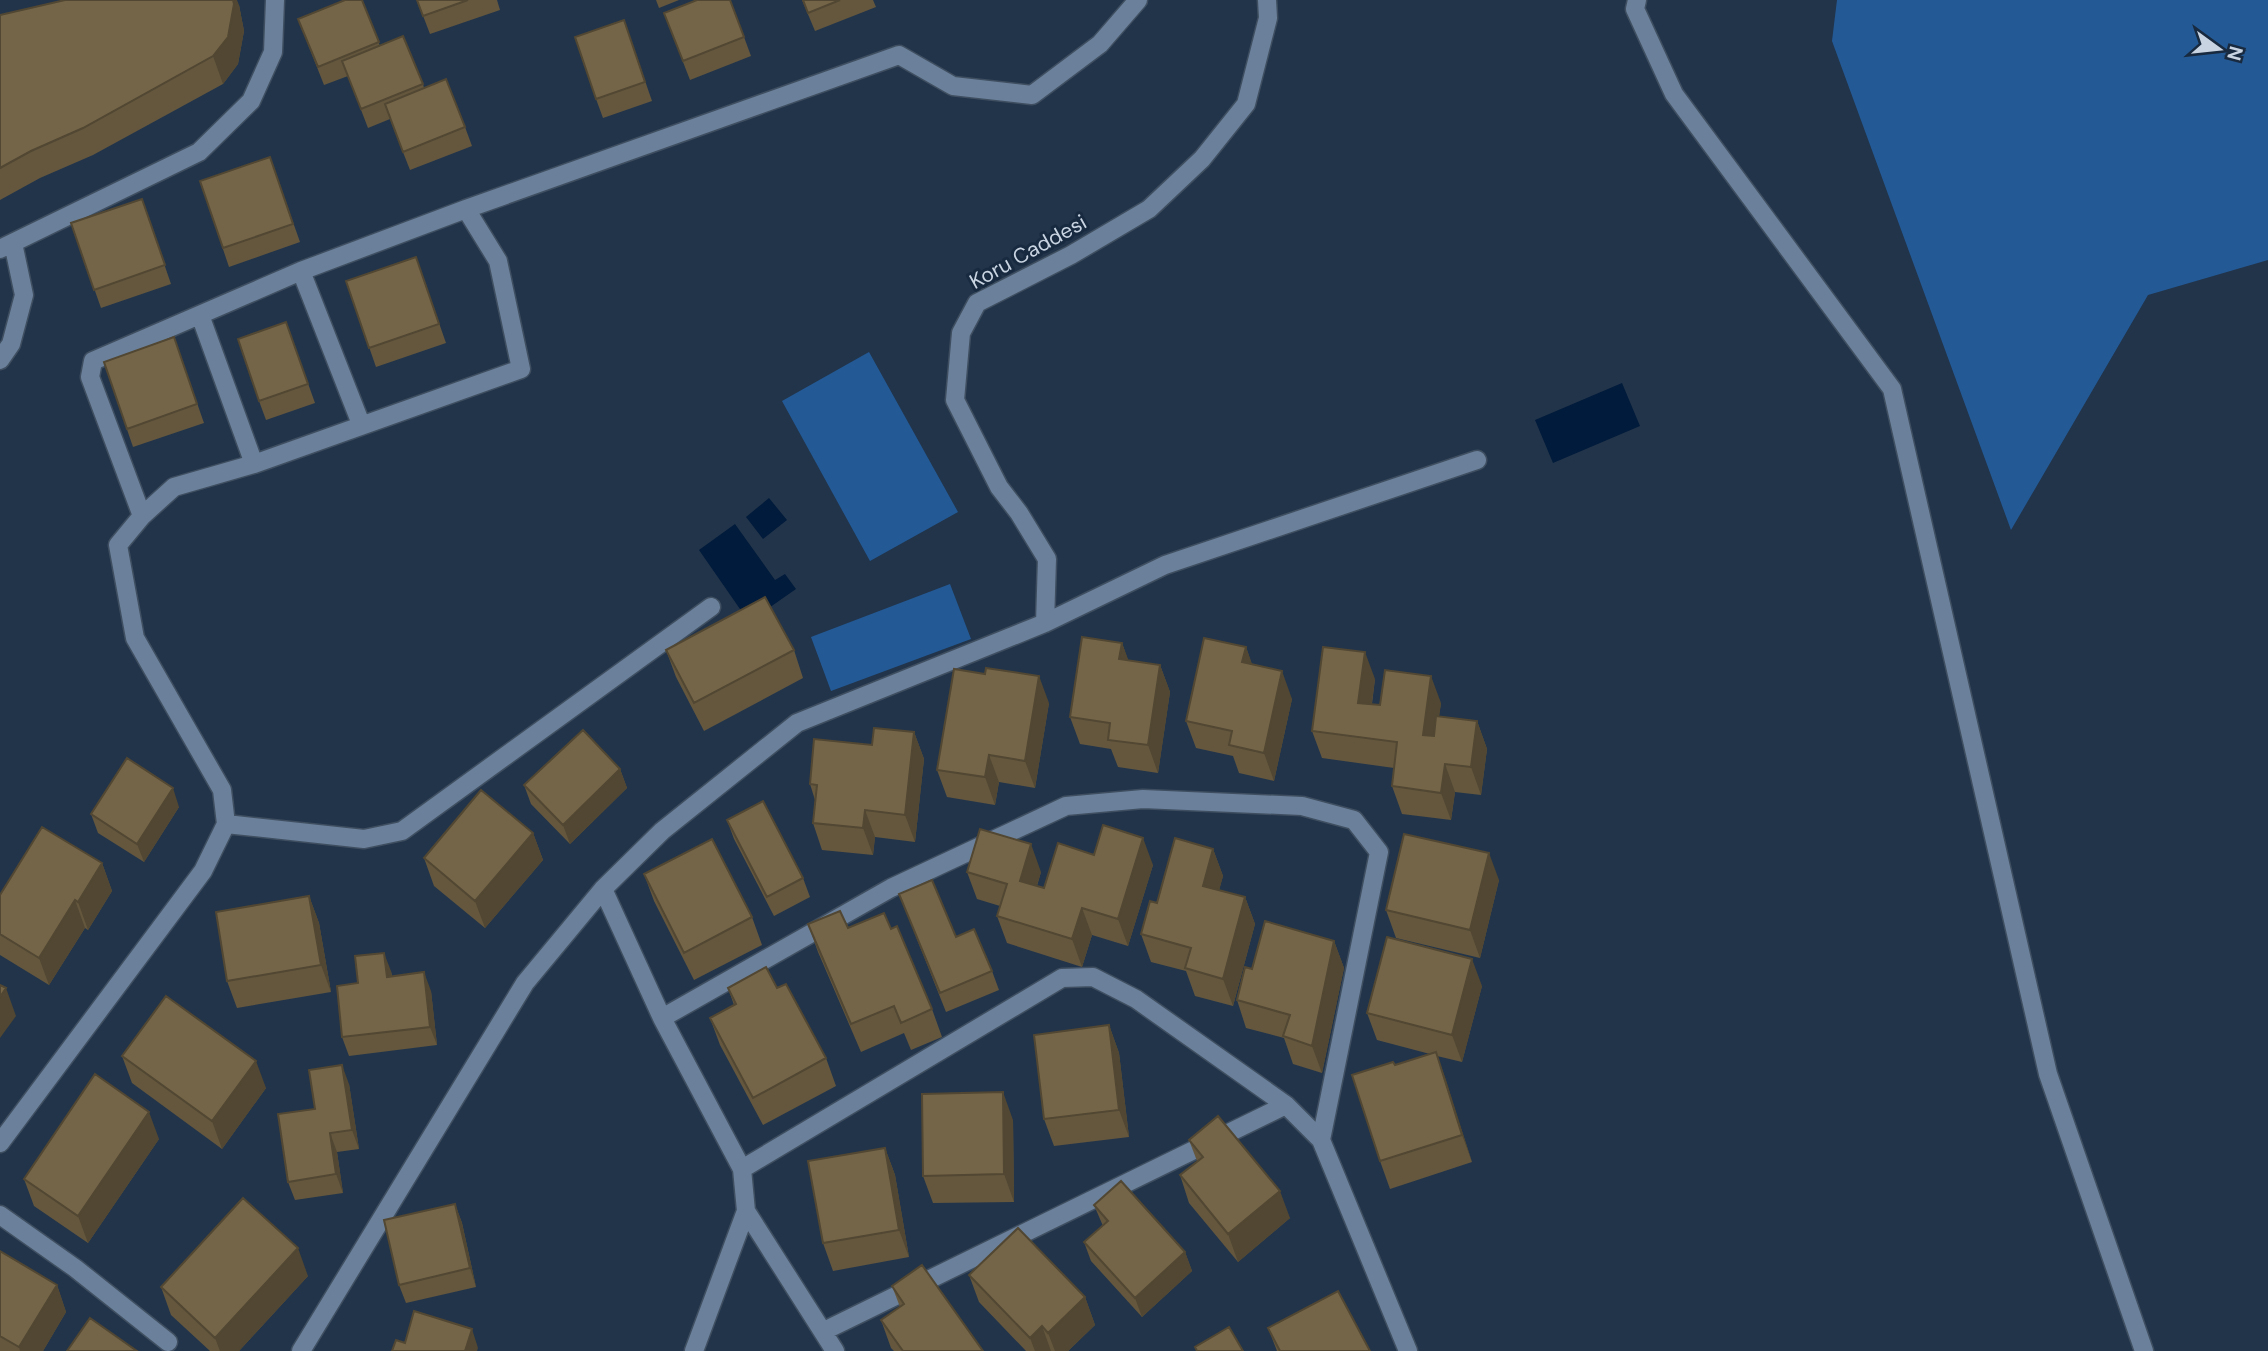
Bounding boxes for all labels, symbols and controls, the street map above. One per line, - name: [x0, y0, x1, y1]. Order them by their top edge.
- north arrow: [2184, 14, 2254, 84]
- text: N: [2221, 43, 2249, 63]
- street label: Koru Caddesi: [964, 208, 1092, 296]

